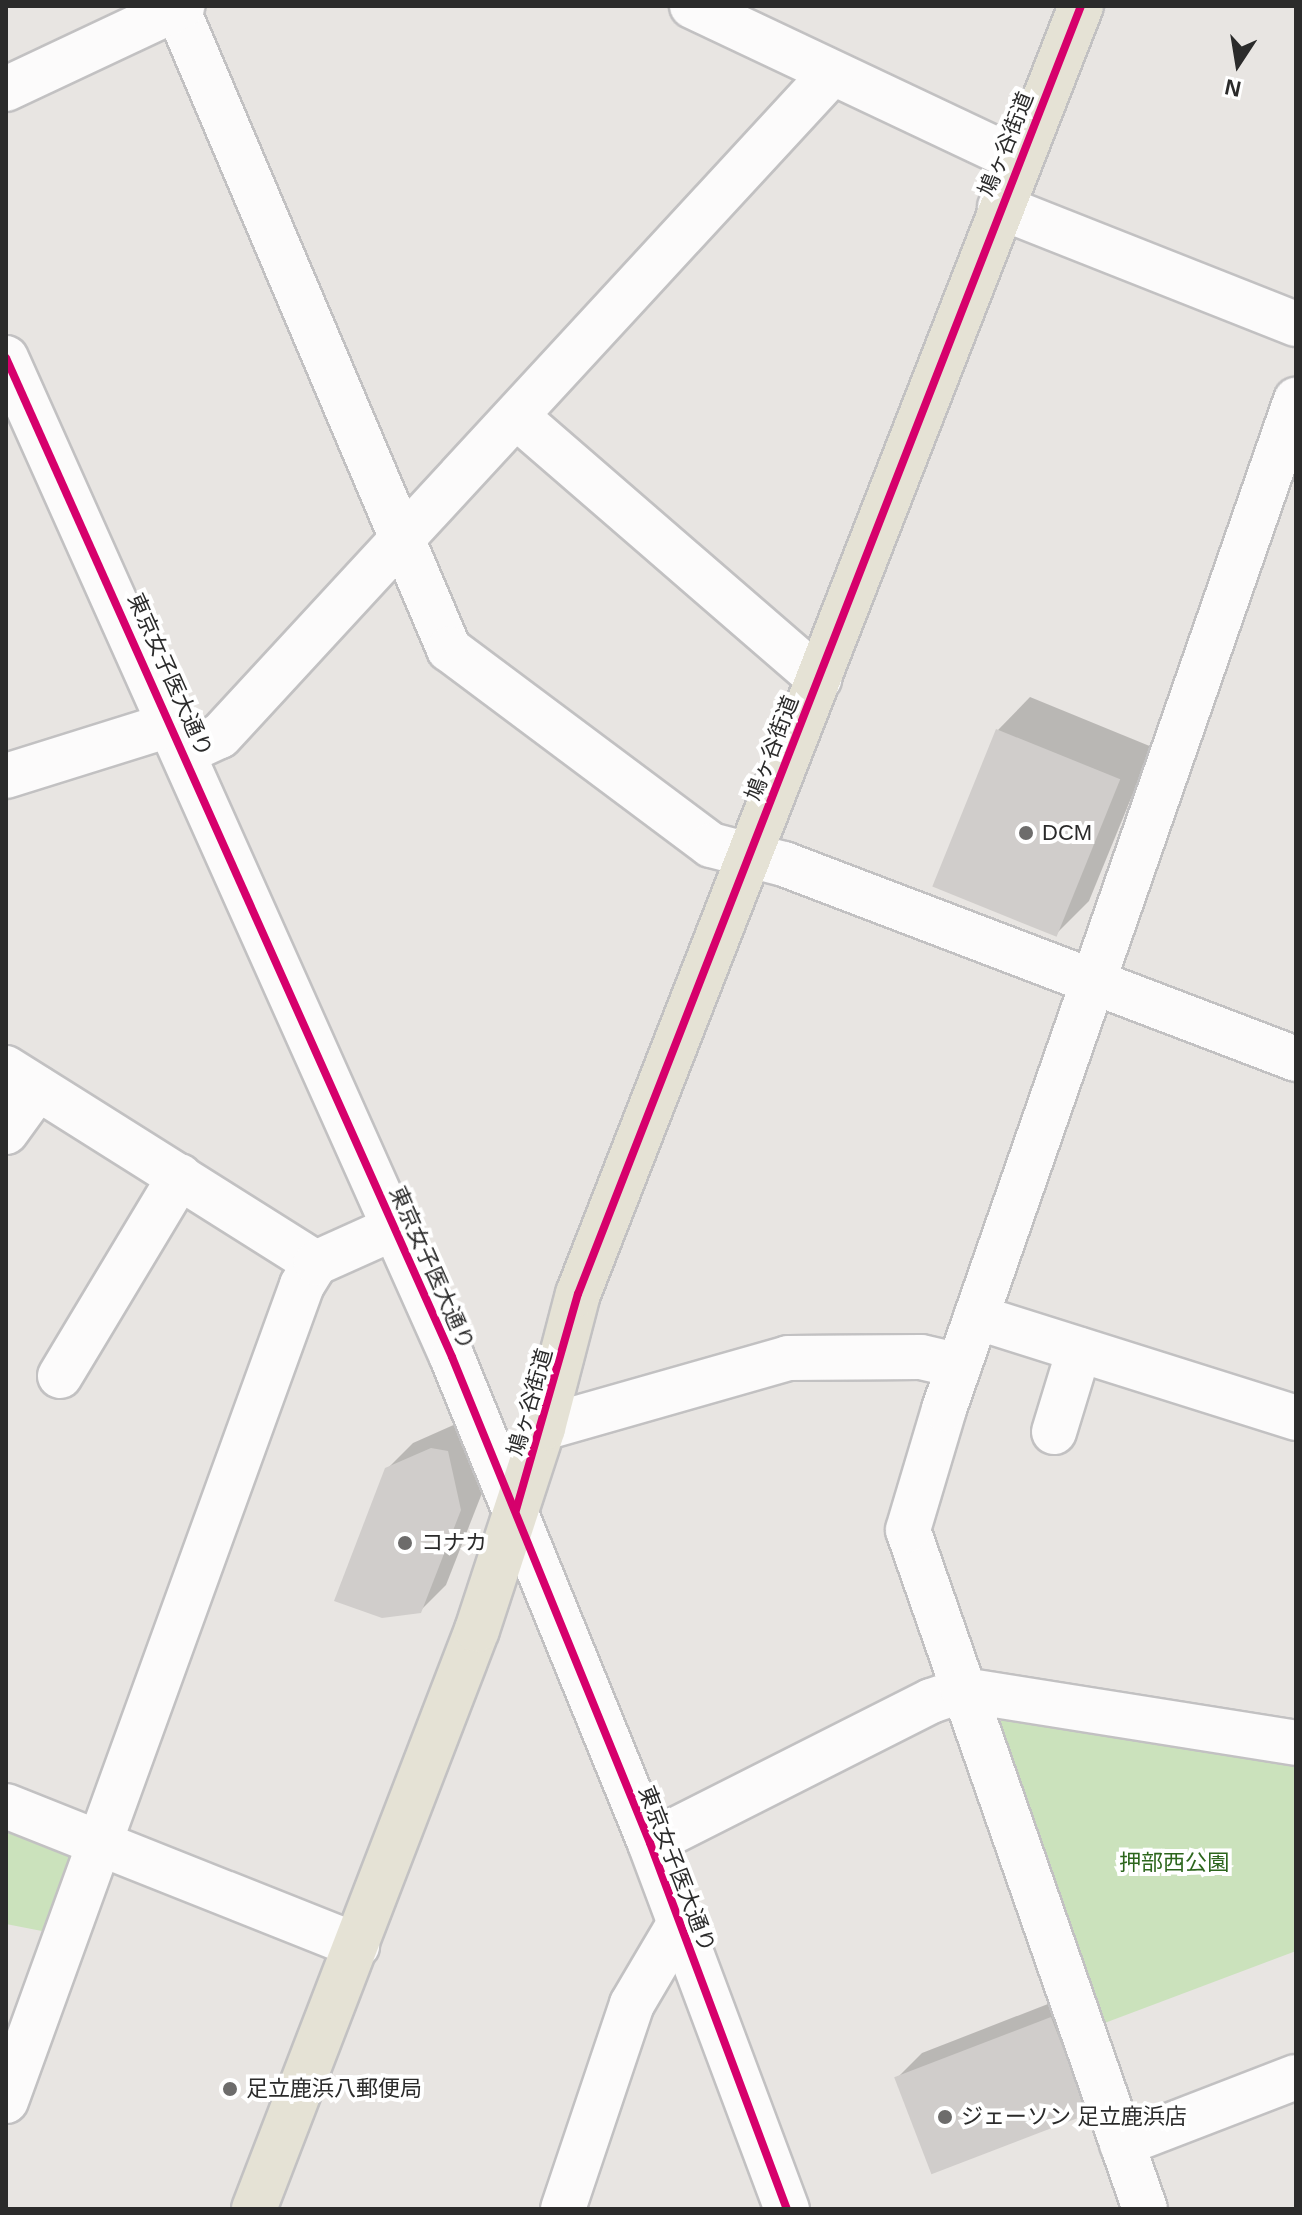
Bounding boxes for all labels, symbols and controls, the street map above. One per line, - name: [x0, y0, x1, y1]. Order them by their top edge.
- north arrow: [1198, 24, 1278, 104]
- text: N: [1223, 74, 1243, 102]
- street label: 鳩ヶ谷街道: [973, 88, 1039, 200]
- street label: 東京女子医大通り: [122, 589, 218, 761]
- street label: 鳩ヶ谷街道: [740, 692, 804, 804]
- place label: DCM: [1042, 820, 1092, 846]
- marker: DCM: [1017, 824, 1035, 842]
- street label: 東京女子医大通り: [384, 1182, 480, 1354]
- street label: 鳩ヶ谷街道: [502, 1345, 558, 1459]
- place label: コナカ: [421, 1530, 487, 1556]
- marker: コナカ: [396, 1534, 414, 1552]
- street label: 東京女子医大通り: [633, 1782, 721, 1956]
- park label: 押部西公園: [1119, 1850, 1229, 1876]
- place label: 足立鹿浜八郵便局: [246, 2076, 422, 2102]
- marker: 足立鹿浜八郵便局: [221, 2080, 239, 2098]
- place label: ジェーソン 足立鹿浜店: [961, 2104, 1187, 2130]
- marker: ジェーソン 足立鹿浜店: [936, 2108, 954, 2126]

